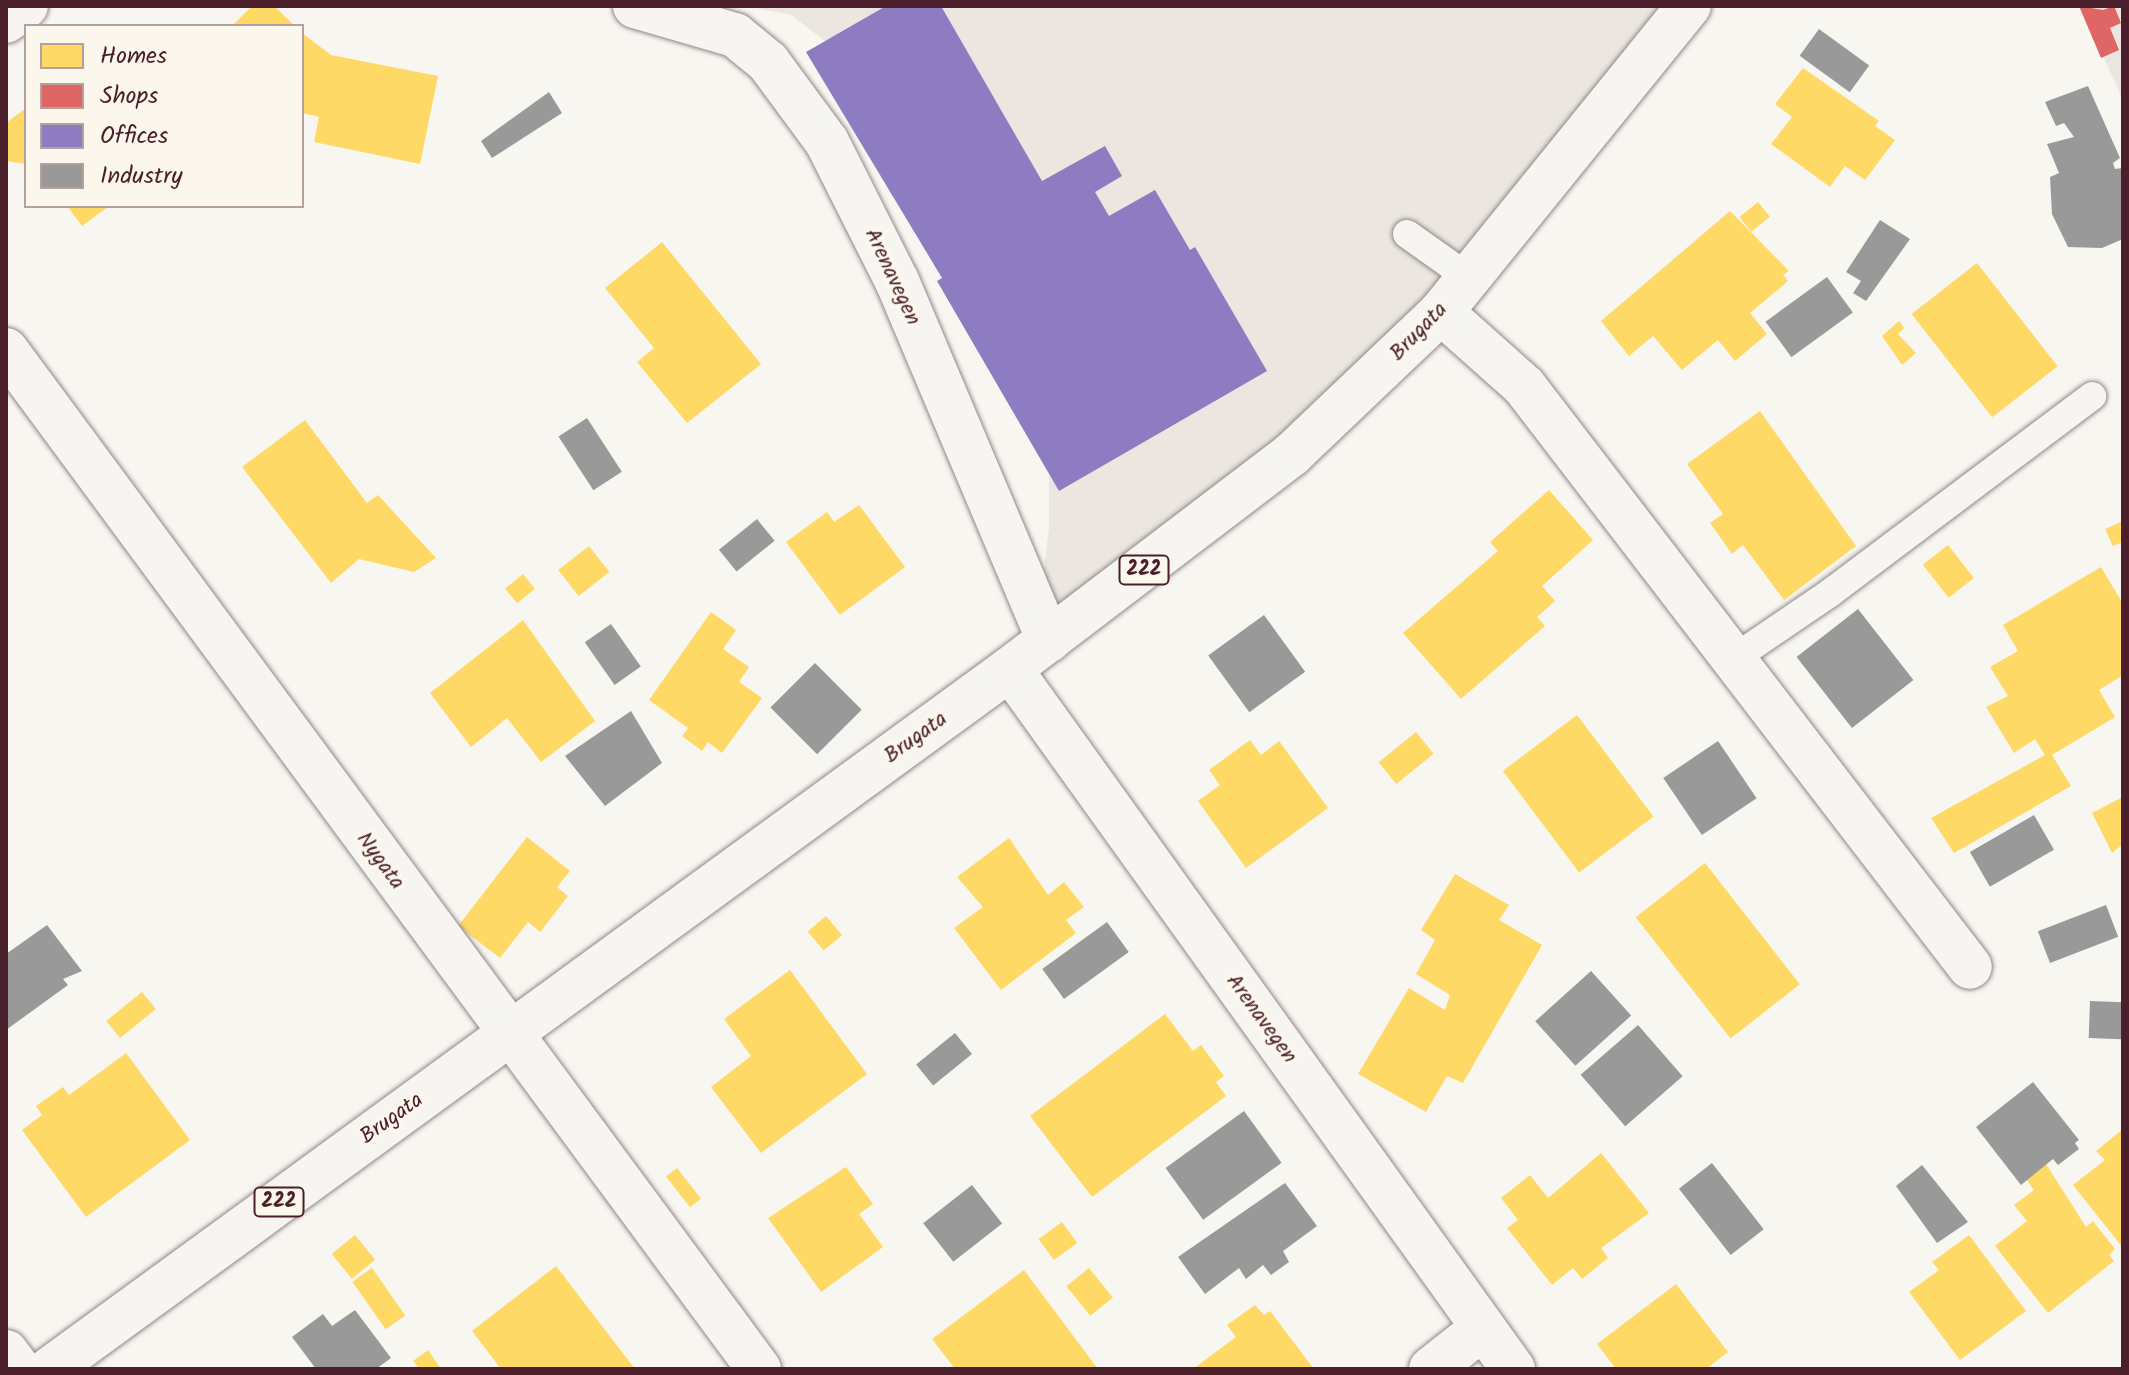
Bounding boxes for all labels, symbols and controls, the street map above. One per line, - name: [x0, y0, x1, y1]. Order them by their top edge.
- legend: [24, 24, 304, 208]
- text: Homes: [100, 37, 167, 76]
- text: Shops: [100, 77, 158, 116]
- text: Offices: [100, 117, 168, 156]
- text: Industry: [100, 157, 182, 196]
- street label: Arenavegen: [858, 224, 926, 330]
- street label: Brugata: [1385, 297, 1453, 367]
- road number: 222: [1118, 554, 1170, 586]
- street label: Brugata: [879, 706, 953, 770]
- street label: Nygata: [350, 827, 410, 895]
- street label: Arenavegen: [1220, 969, 1302, 1069]
- street label: Brugata: [355, 1087, 429, 1151]
- road number: 222: [253, 1186, 305, 1218]

